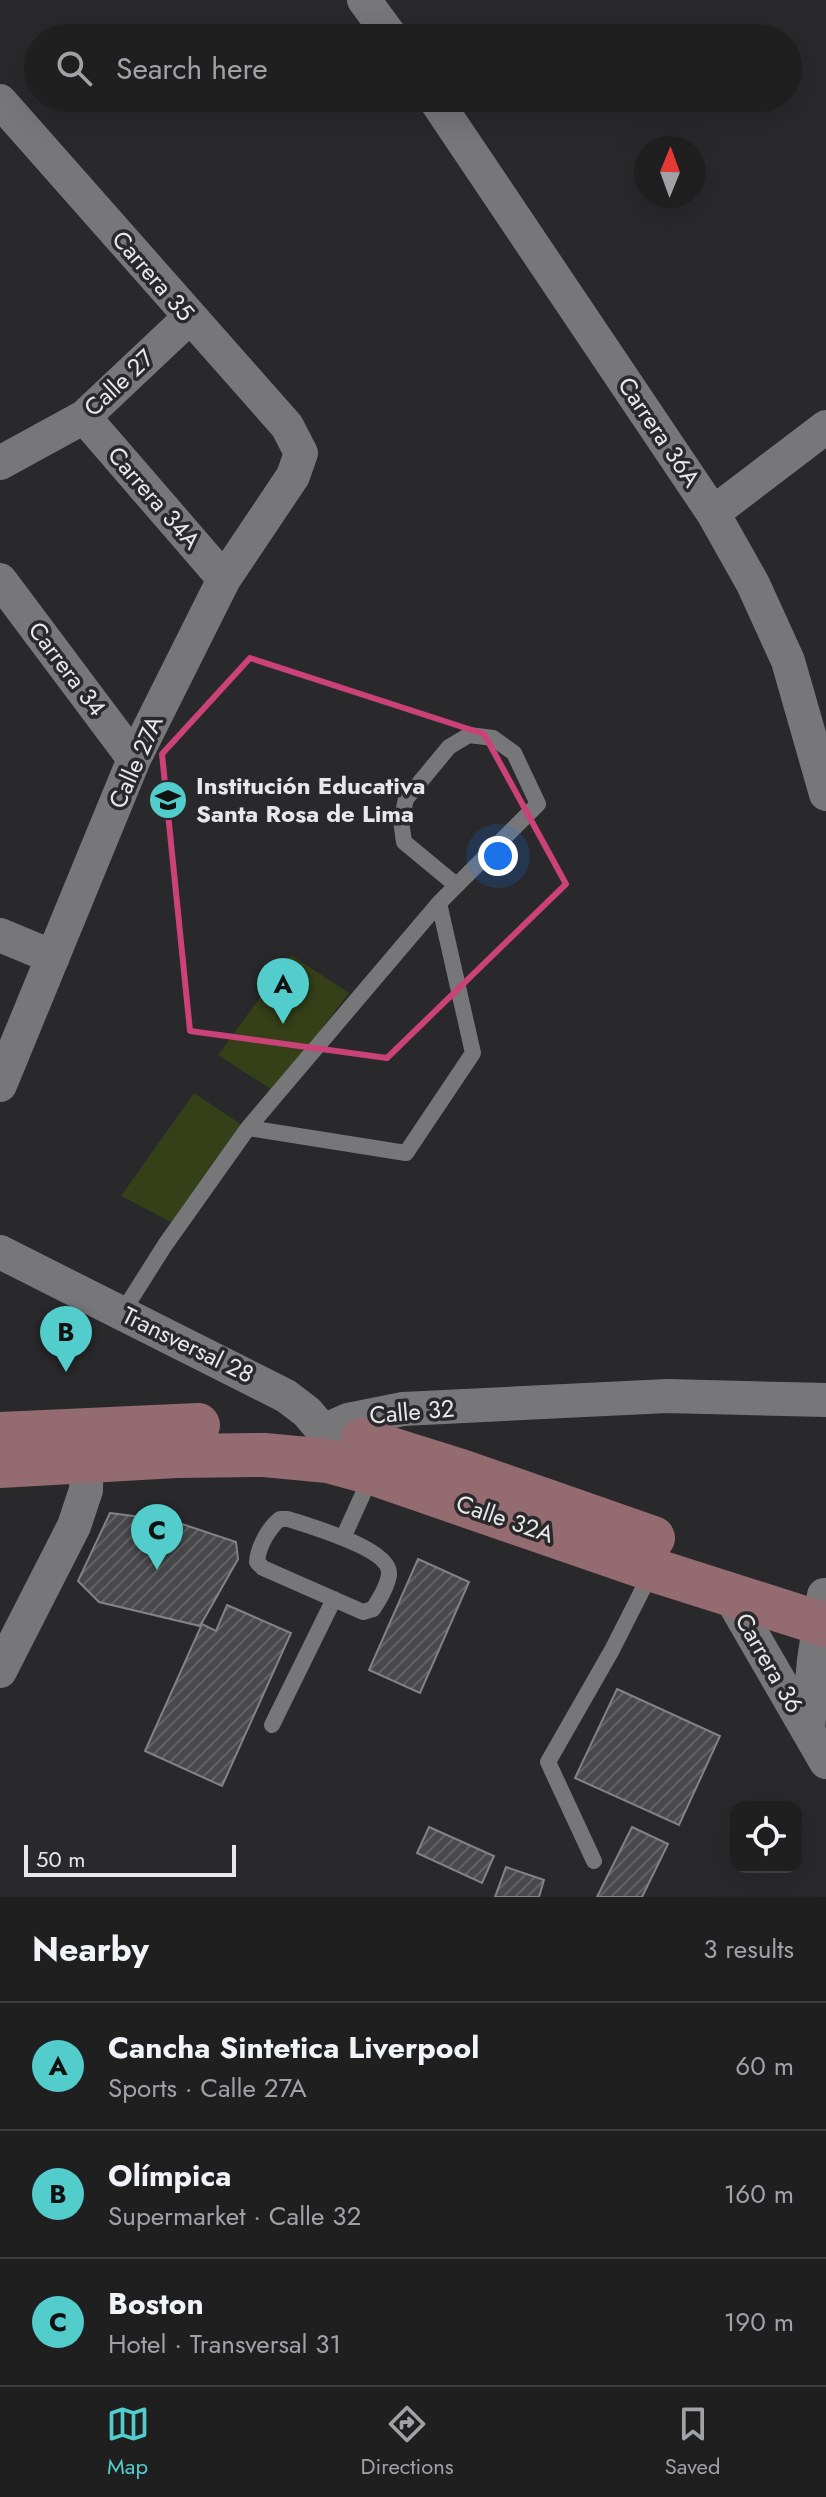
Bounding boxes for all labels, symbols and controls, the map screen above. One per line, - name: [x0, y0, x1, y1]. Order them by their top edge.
- search box: [24, 24, 802, 112]
- icon: search: [52, 46, 96, 90]
- text: Search here: [116, 47, 268, 90]
- north arrow: [634, 136, 706, 208]
- street label: Carrera 35: [104, 223, 203, 329]
- street label: Calle 27: [76, 341, 162, 424]
- street label: Carrera 36A: [610, 370, 709, 494]
- street label: Carrera 34A: [100, 439, 209, 557]
- street label: Carrera 34: [20, 614, 115, 723]
- street label: Calle 27A: [100, 710, 172, 814]
- place label: Institución Educativa Santa Rosa de Lima: [196, 768, 425, 831]
- school or university icon: Institución Educativa Santa Rosa de Lima: [147, 779, 189, 821]
- your location: [478, 836, 518, 876]
- pin: A: [257, 958, 309, 1024]
- street label: Transversal 28: [116, 1298, 260, 1392]
- pin: B: [40, 1306, 92, 1372]
- street label: Calle 32: [368, 1390, 456, 1433]
- street label: Calle 32A: [452, 1486, 559, 1552]
- pin: C: [131, 1504, 183, 1570]
- street label: Carrera 36: [727, 1606, 812, 1719]
- map controls: [730, 1801, 802, 1873]
- button: locate: [730, 1801, 802, 1873]
- scale bar: [24, 1841, 236, 1877]
- text: 50 m: [36, 1843, 85, 1875]
- text: Nearby: [32, 1925, 149, 1974]
- text: 3 results: [703, 1930, 794, 1968]
- text: Cancha Sintetica Liverpool: [108, 2026, 479, 2069]
- text: A: [48, 2047, 68, 2085]
- text: 60 m: [735, 2047, 794, 2085]
- text: Sports · Calle 27A: [108, 2069, 307, 2107]
- text: Olímpica: [108, 2154, 231, 2197]
- text: B: [49, 2175, 67, 2213]
- text: 160 m: [724, 2175, 794, 2213]
- text: Supermarket · Calle 32: [108, 2197, 361, 2235]
- text: Boston: [108, 2282, 204, 2325]
- text: C: [49, 2303, 67, 2341]
- text: 190 m: [724, 2303, 794, 2341]
- text: Hotel · Transversal 31: [108, 2325, 341, 2363]
- tab: Map: [106, 2402, 150, 2482]
- tab: Directions: [361, 2402, 454, 2482]
- tab: Saved: [665, 2402, 720, 2482]

